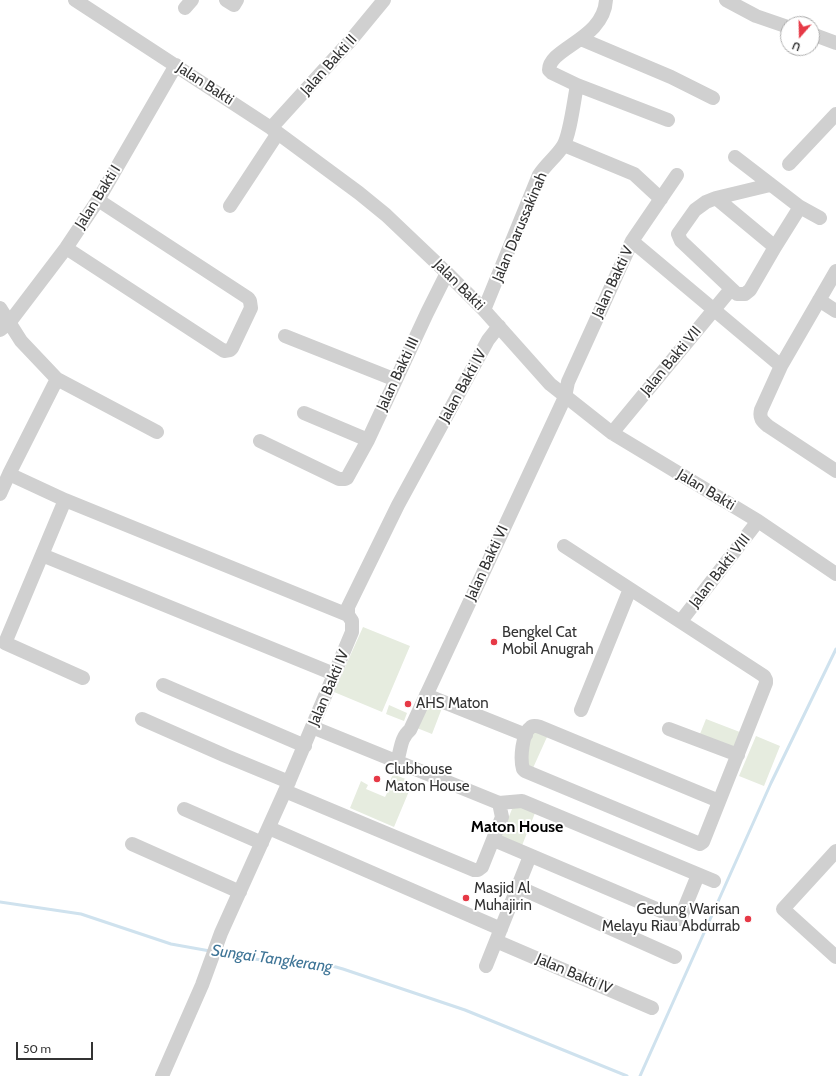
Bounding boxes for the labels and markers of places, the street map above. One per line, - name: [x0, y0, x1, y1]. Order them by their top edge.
- place label: Bengkel Cat Mobil Anugrah: [502, 624, 594, 659]
- marker: Bengkel Cat Mobil Anugrah: [489, 637, 499, 647]
- place label: AHS Maton: [416, 695, 489, 713]
- marker: AHS Maton: [403, 699, 413, 709]
- place label: Clubhouse Maton House: [385, 761, 470, 796]
- marker: Clubhouse Maton House: [372, 774, 382, 784]
- place label: Masjid Al Muhajirin: [474, 880, 532, 915]
- marker: Masjid Al Muhajirin: [461, 893, 471, 903]
- place label: Gedung Warisan Melayu Riau Abdurrab: [602, 901, 740, 936]
- marker: Gedung Warisan Melayu Riau Abdurrab: [743, 914, 753, 924]

